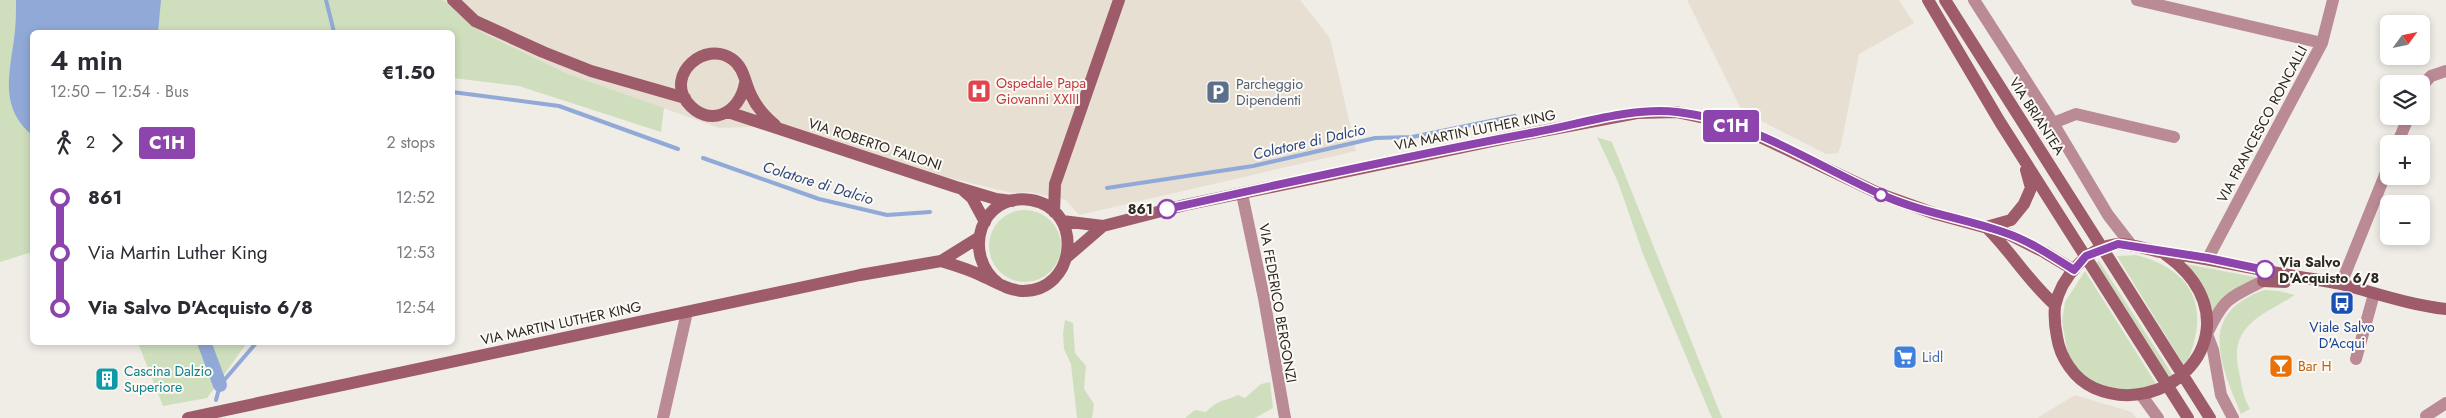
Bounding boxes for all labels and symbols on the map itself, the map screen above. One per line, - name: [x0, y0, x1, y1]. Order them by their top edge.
- north arrow: [2380, 15, 2430, 65]
- street label: VIA FRANCESCO RONCALLI: [2212, 42, 2312, 206]
- place label: Ospedale Papa Giovanni XXIII: [996, 73, 1086, 109]
- street label: VIA BRIANTEA: [2004, 73, 2070, 159]
- place label: Parcheggio Dipendenti: [1236, 74, 1303, 110]
- hospital icon: Ospedale Papa Giovanni XXIII: [966, 78, 992, 104]
- parking icon: Parcheggio Dipendenti: [1205, 79, 1231, 105]
- street label: VIA MARTIN LUTHER KING: [1393, 105, 1557, 155]
- line badge: C1H: [1702, 110, 1760, 142]
- street label: VIA ROBERTO FAILONI: [806, 113, 944, 175]
- water label: Colatore di Dalcio: [1251, 118, 1367, 166]
- water label: Colatore di Dalcio: [760, 156, 876, 210]
- unlabelled marker: [1874, 188, 1888, 202]
- place label: 861: [1128, 199, 1153, 219]
- marker: 861: [1157, 199, 1177, 219]
- street label: VIA FEDERICO BERGONZI: [1254, 222, 1302, 384]
- place label: Via Salvo D'Acquisto 6/8: [2278, 252, 2379, 288]
- marker: Via Salvo D'Acquisto 6/8: [2255, 260, 2275, 280]
- bus stop icon: Viale Salvo D'Acqui: [2329, 290, 2355, 316]
- street label: VIA MARTIN LUTHER KING: [479, 296, 643, 350]
- place label: Viale Salvo D'Acqui: [2309, 317, 2375, 353]
- supermarket icon: Lidl: [1892, 344, 1918, 370]
- place label: Lidl: [1922, 347, 1943, 367]
- bar icon: Bar H: [2268, 353, 2294, 379]
- place label: Bar H: [2298, 356, 2332, 376]
- place label: Cascina Dalzio Superiore: [124, 361, 212, 397]
- building icon: Cascina Dalzio Superiore: [94, 366, 120, 392]

